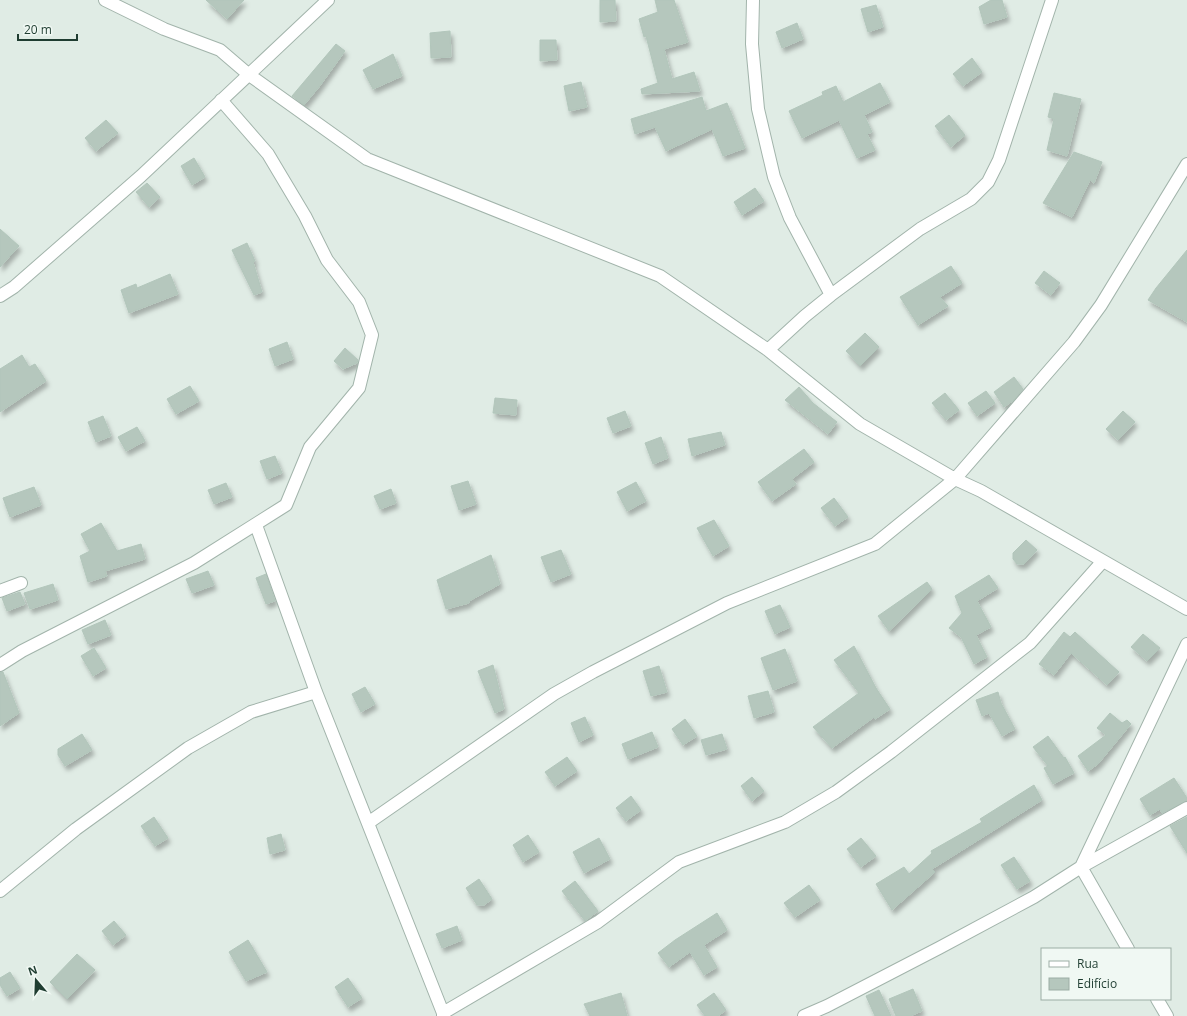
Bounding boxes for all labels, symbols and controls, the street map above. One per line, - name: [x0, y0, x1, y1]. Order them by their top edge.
- scale bar: [18, 16, 77, 42]
- text: 20 m: [24, 21, 52, 38]
- legend: [1041, 948, 1171, 1000]
- text: Rua: [1077, 955, 1098, 972]
- north arrow: [16, 960, 56, 1000]
- text: N: [26, 962, 39, 979]
- text: Edifício: [1077, 975, 1117, 992]

